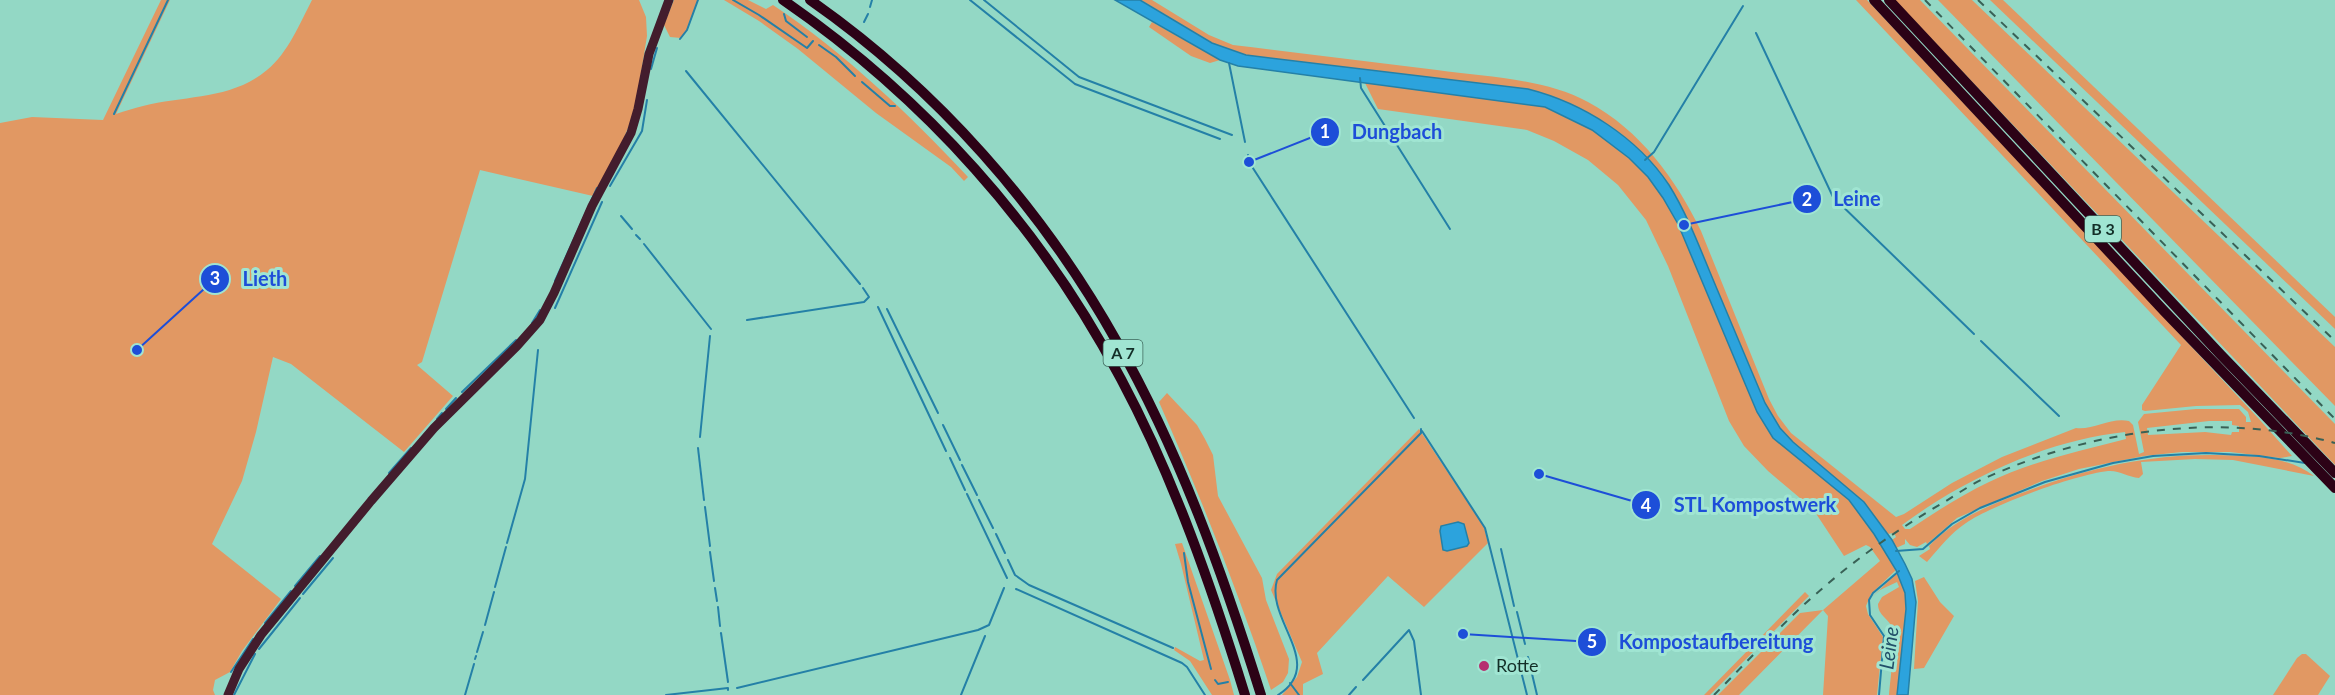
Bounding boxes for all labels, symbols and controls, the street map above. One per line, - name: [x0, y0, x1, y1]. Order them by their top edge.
- callout: Dungbach: [1310, 113, 1455, 151]
- text: Dungbach: [1352, 119, 1442, 143]
- text: 1: [1320, 120, 1330, 142]
- callout: Leine: [1792, 180, 1893, 218]
- text: Leine: [1833, 186, 1881, 210]
- text: 2: [1802, 188, 1812, 210]
- road number: B 3: [2085, 216, 2121, 242]
- callout: Lieth: [200, 260, 299, 298]
- text: Lieth: [243, 266, 287, 290]
- text: 3: [210, 267, 220, 289]
- road number: A 7: [1104, 340, 1142, 366]
- callout: STL Kompostwerk: [1631, 486, 1849, 524]
- text: STL Kompostwerk: [1674, 492, 1837, 516]
- text: 4: [1641, 494, 1651, 516]
- callout: Kompostaufbereitung: [1577, 623, 1825, 661]
- water label: Leine: [1873, 625, 1903, 671]
- text: Kompostaufbereitung: [1619, 629, 1814, 653]
- text: 5: [1587, 630, 1597, 652]
- place label: Rotte: [1496, 654, 1539, 676]
- marker: Rotte: [1477, 659, 1491, 673]

